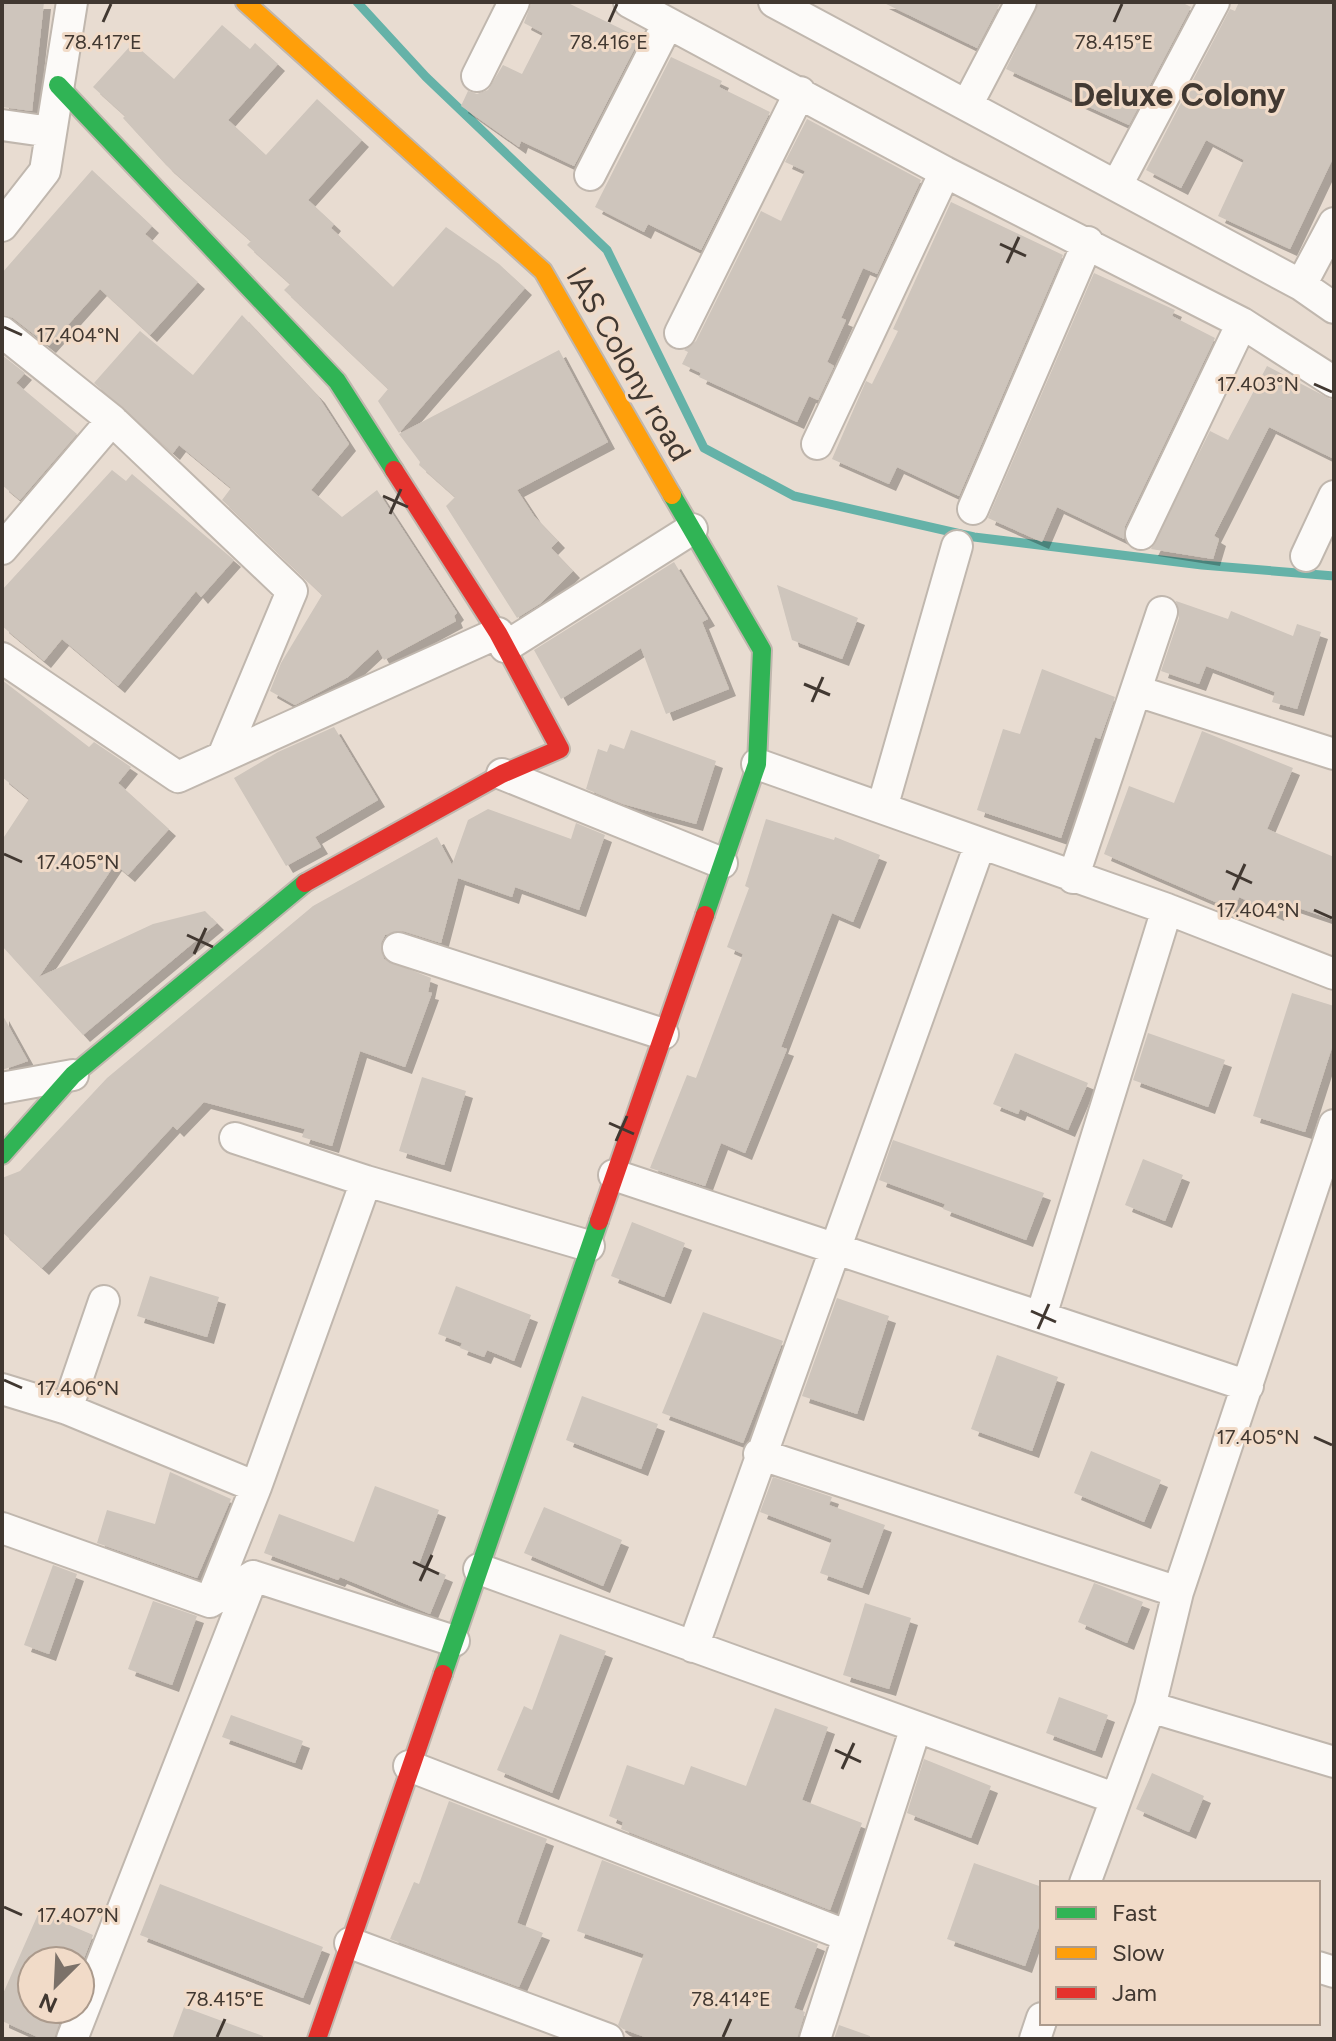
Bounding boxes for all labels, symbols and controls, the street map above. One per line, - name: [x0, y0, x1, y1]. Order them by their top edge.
- text: 78.417°E: [64, 30, 142, 54]
- text: 78.416°E: [570, 30, 648, 54]
- text: 78.415°E: [1075, 30, 1153, 54]
- district label: Deluxe Colony: [1073, 76, 1286, 114]
- street label: IAS Colony road: [559, 261, 699, 467]
- text: 17.404°N: [36, 323, 120, 347]
- text: 17.403°N: [1217, 372, 1299, 396]
- text: 17.405°N: [37, 850, 119, 874]
- text: 17.404°N: [1216, 898, 1300, 922]
- text: 17.406°N: [37, 1376, 119, 1400]
- text: 17.405°N: [1217, 1425, 1299, 1449]
- legend: [1040, 1881, 1320, 2025]
- text: Fast: [1112, 1898, 1157, 1927]
- text: 17.407°N: [37, 1903, 119, 1927]
- text: Slow: [1112, 1938, 1165, 1967]
- north arrow: [16, 1945, 96, 2025]
- text: Jam: [1112, 1978, 1157, 2007]
- text: N: [35, 1987, 61, 2019]
- text: 78.415°E: [186, 1987, 264, 2011]
- text: 78.414°E: [691, 1987, 771, 2011]

